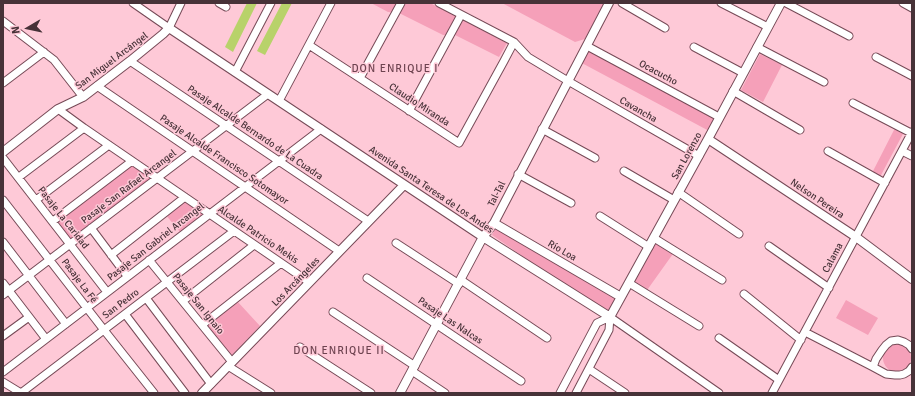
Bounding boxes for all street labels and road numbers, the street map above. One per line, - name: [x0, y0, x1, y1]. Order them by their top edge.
- street label: San Miguel Arcángel: [73, 30, 151, 92]
- street label: Ocacucho: [637, 58, 679, 88]
- street label: Claudio Miranda: [386, 81, 452, 129]
- street label: Pasaje Alcalde Bernardo de La Cuadra: [185, 83, 325, 183]
- street label: Cavancha: [617, 95, 659, 125]
- street label: Pasaje Alcalde Francisco Sotomayor: [157, 112, 291, 208]
- street label: San Lorenzo: [669, 130, 705, 182]
- street label: Avenida Santa Teresa de Los Andes: [366, 144, 496, 236]
- street label: Pasaje San Rafael Arcangel: [79, 147, 179, 227]
- street label: Nelson Pereira: [788, 177, 846, 221]
- street label: Tal-Tal: [485, 179, 509, 209]
- street label: Pasaje La Caridad: [35, 185, 91, 251]
- street label: Pasaje San Gabriel Arcangel: [105, 200, 207, 284]
- street label: Alcalde Patricio Mekis: [215, 204, 301, 266]
- street label: Río Loa: [545, 238, 579, 264]
- street label: Calama: [820, 241, 846, 275]
- street label: Los Arcángeles: [269, 255, 323, 309]
- street label: Pasaje La Fé: [58, 257, 100, 305]
- street label: Pasaje San Ignaio: [170, 271, 226, 337]
- street label: San Pedro: [100, 286, 142, 322]
- street label: Pasaje Las Nalcas: [415, 295, 485, 347]

